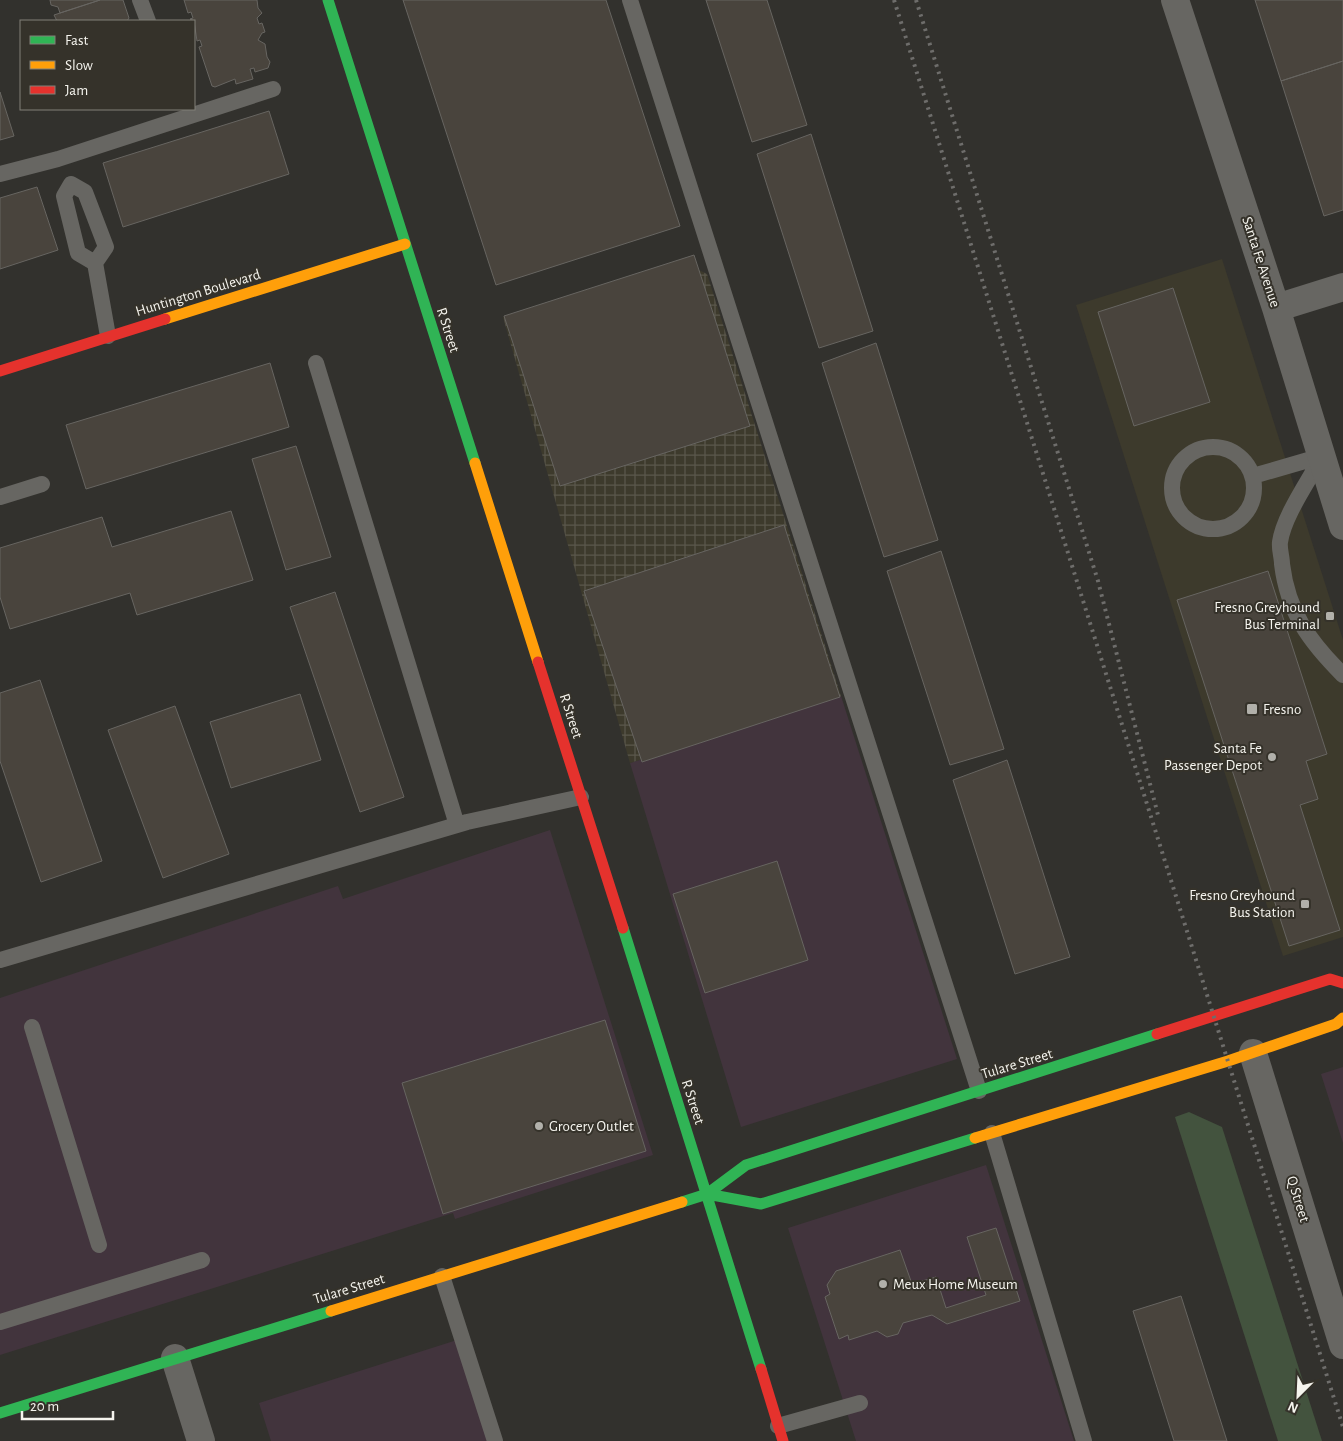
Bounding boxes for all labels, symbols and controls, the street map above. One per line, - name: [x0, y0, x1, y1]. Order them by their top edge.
- legend: [20, 20, 195, 110]
- text: Fast: [65, 33, 89, 48]
- text: Slow: [65, 58, 93, 73]
- text: Jam: [65, 83, 88, 98]
- street label: Santa Fe Avenue: [1239, 215, 1283, 309]
- street label: Huntington Boulevard: [134, 267, 262, 319]
- street label: R Street: [434, 306, 462, 354]
- place label: Fresno Greyhound Bus Terminal: [1214, 600, 1320, 632]
- marker: Fresno Greyhound Bus Terminal: [1324, 610, 1336, 622]
- street label: R Street: [557, 692, 585, 740]
- marker: Fresno: [1245, 702, 1259, 716]
- place label: Fresno: [1263, 702, 1301, 717]
- place label: Santa Fe Passenger Depot: [1164, 741, 1262, 773]
- marker: Santa Fe Passenger Depot: [1266, 751, 1278, 763]
- place label: Fresno Greyhound Bus Station: [1189, 888, 1295, 920]
- marker: Fresno Greyhound Bus Station: [1299, 898, 1311, 910]
- street label: Tulare Street: [979, 1046, 1055, 1082]
- street label: R Street: [679, 1078, 707, 1126]
- place label: Grocery Outlet: [549, 1119, 634, 1134]
- marker: Grocery Outlet: [533, 1120, 545, 1132]
- street label: Q Street: [1284, 1174, 1312, 1224]
- street label: Tulare Street: [311, 1271, 387, 1307]
- place label: Meux Home Museum: [893, 1277, 1018, 1292]
- marker: Meux Home Museum: [877, 1278, 889, 1290]
- north arrow: [1273, 1371, 1323, 1421]
- scale bar: [22, 1388, 114, 1420]
- text: 20 m: [30, 1399, 59, 1414]
- text: N: [1286, 1399, 1300, 1415]

